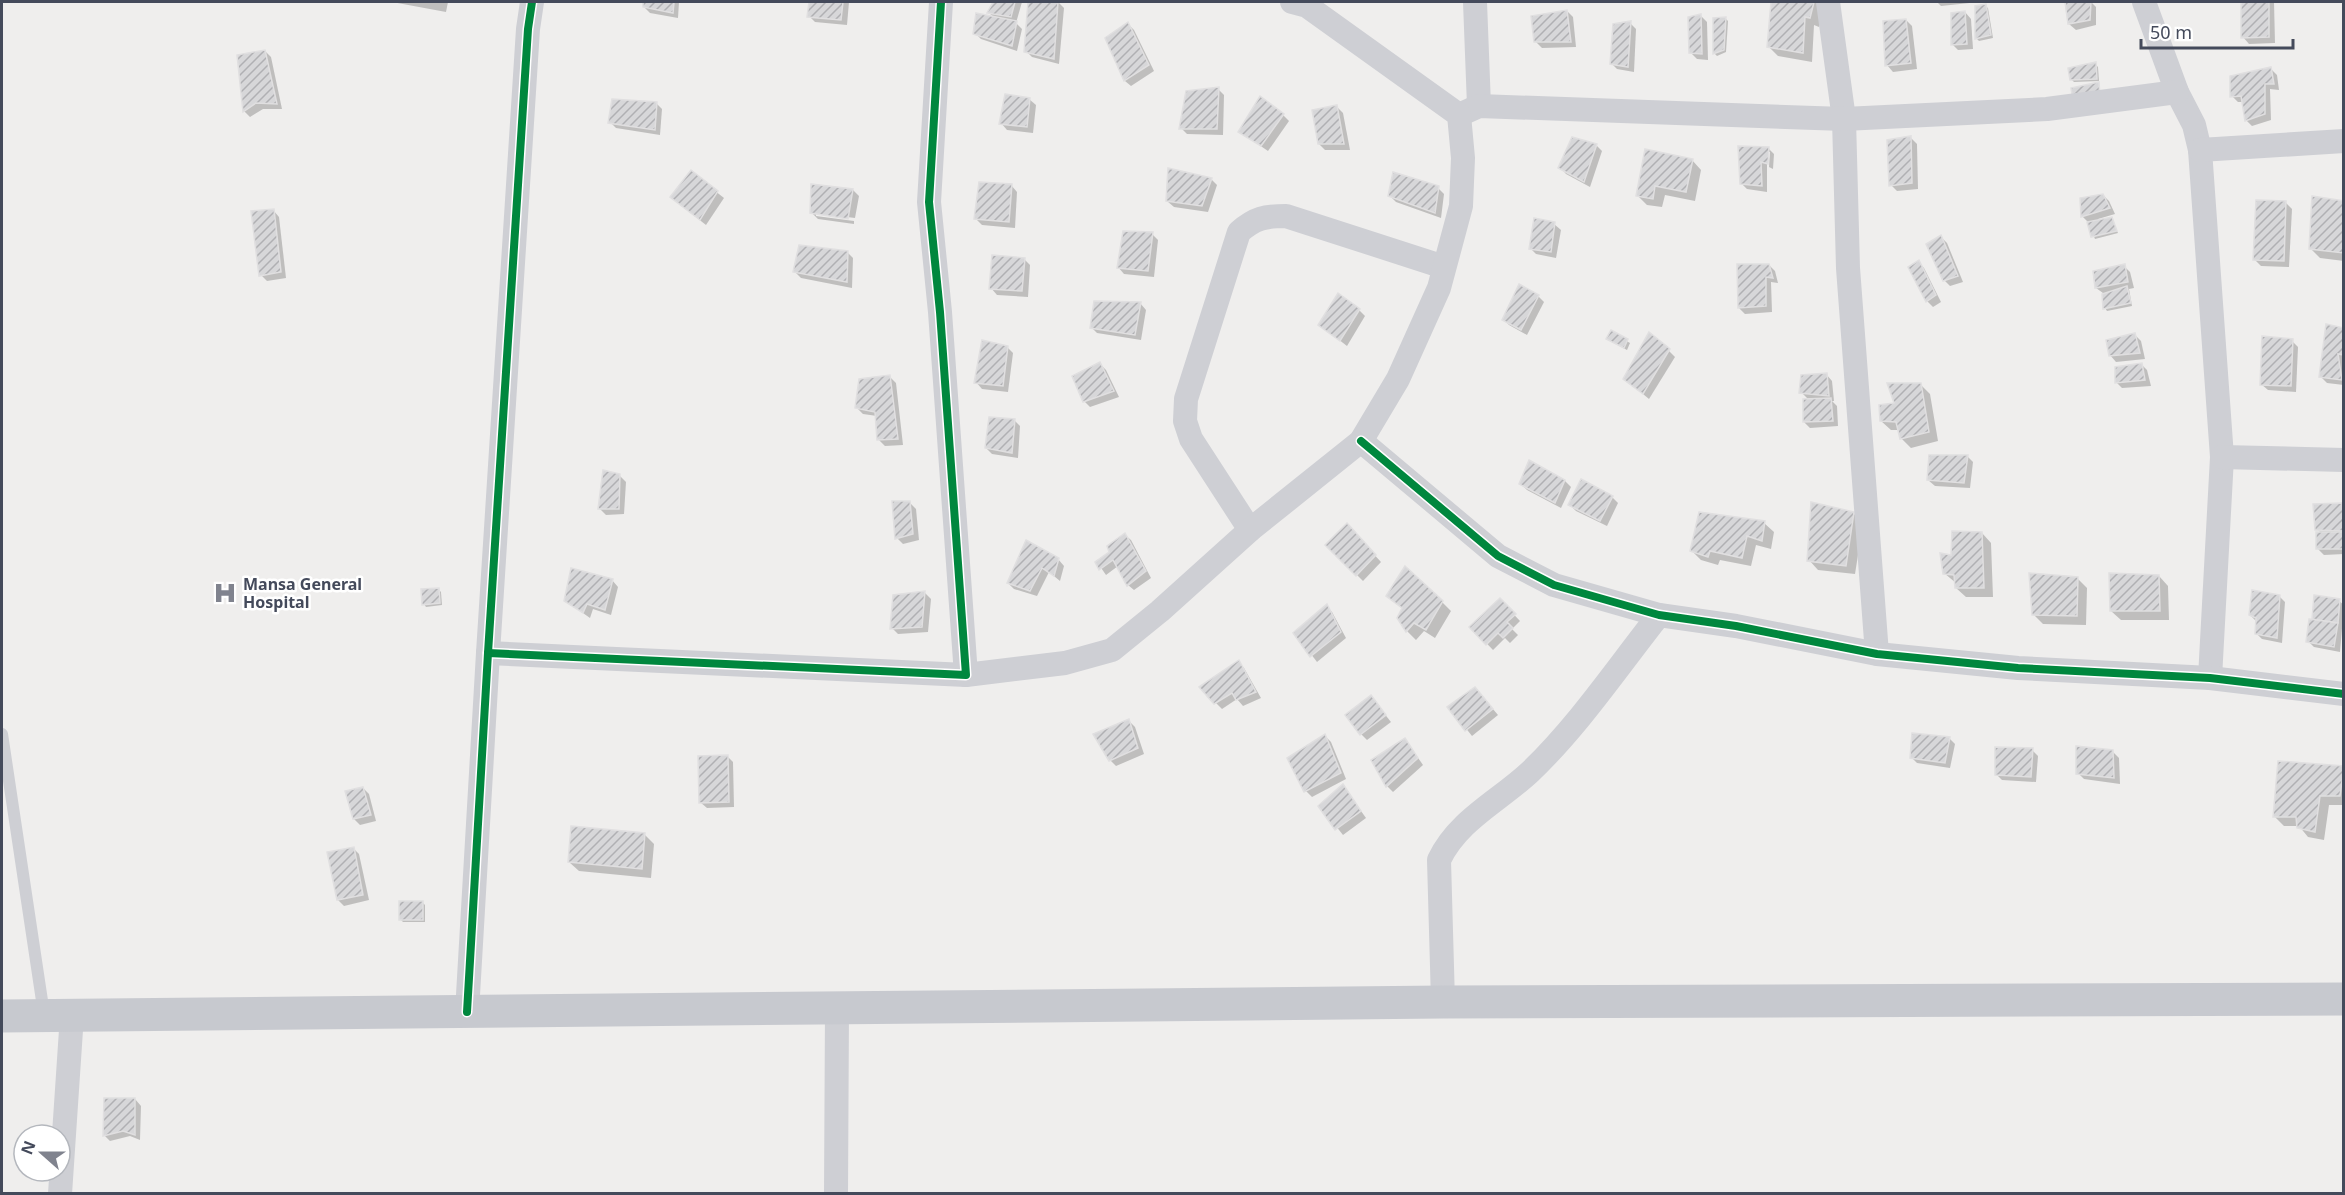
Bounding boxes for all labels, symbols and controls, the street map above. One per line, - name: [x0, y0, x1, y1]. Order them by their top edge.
- scale bar: [2141, 12, 2292, 50]
- text: 50 m: [2150, 20, 2192, 44]
- place label: Mansa General Hospital: [243, 573, 362, 613]
- hospital icon: Mansa General Hospital: [212, 580, 238, 606]
- north arrow: [12, 1123, 72, 1183]
- text: N: [15, 1138, 41, 1158]

